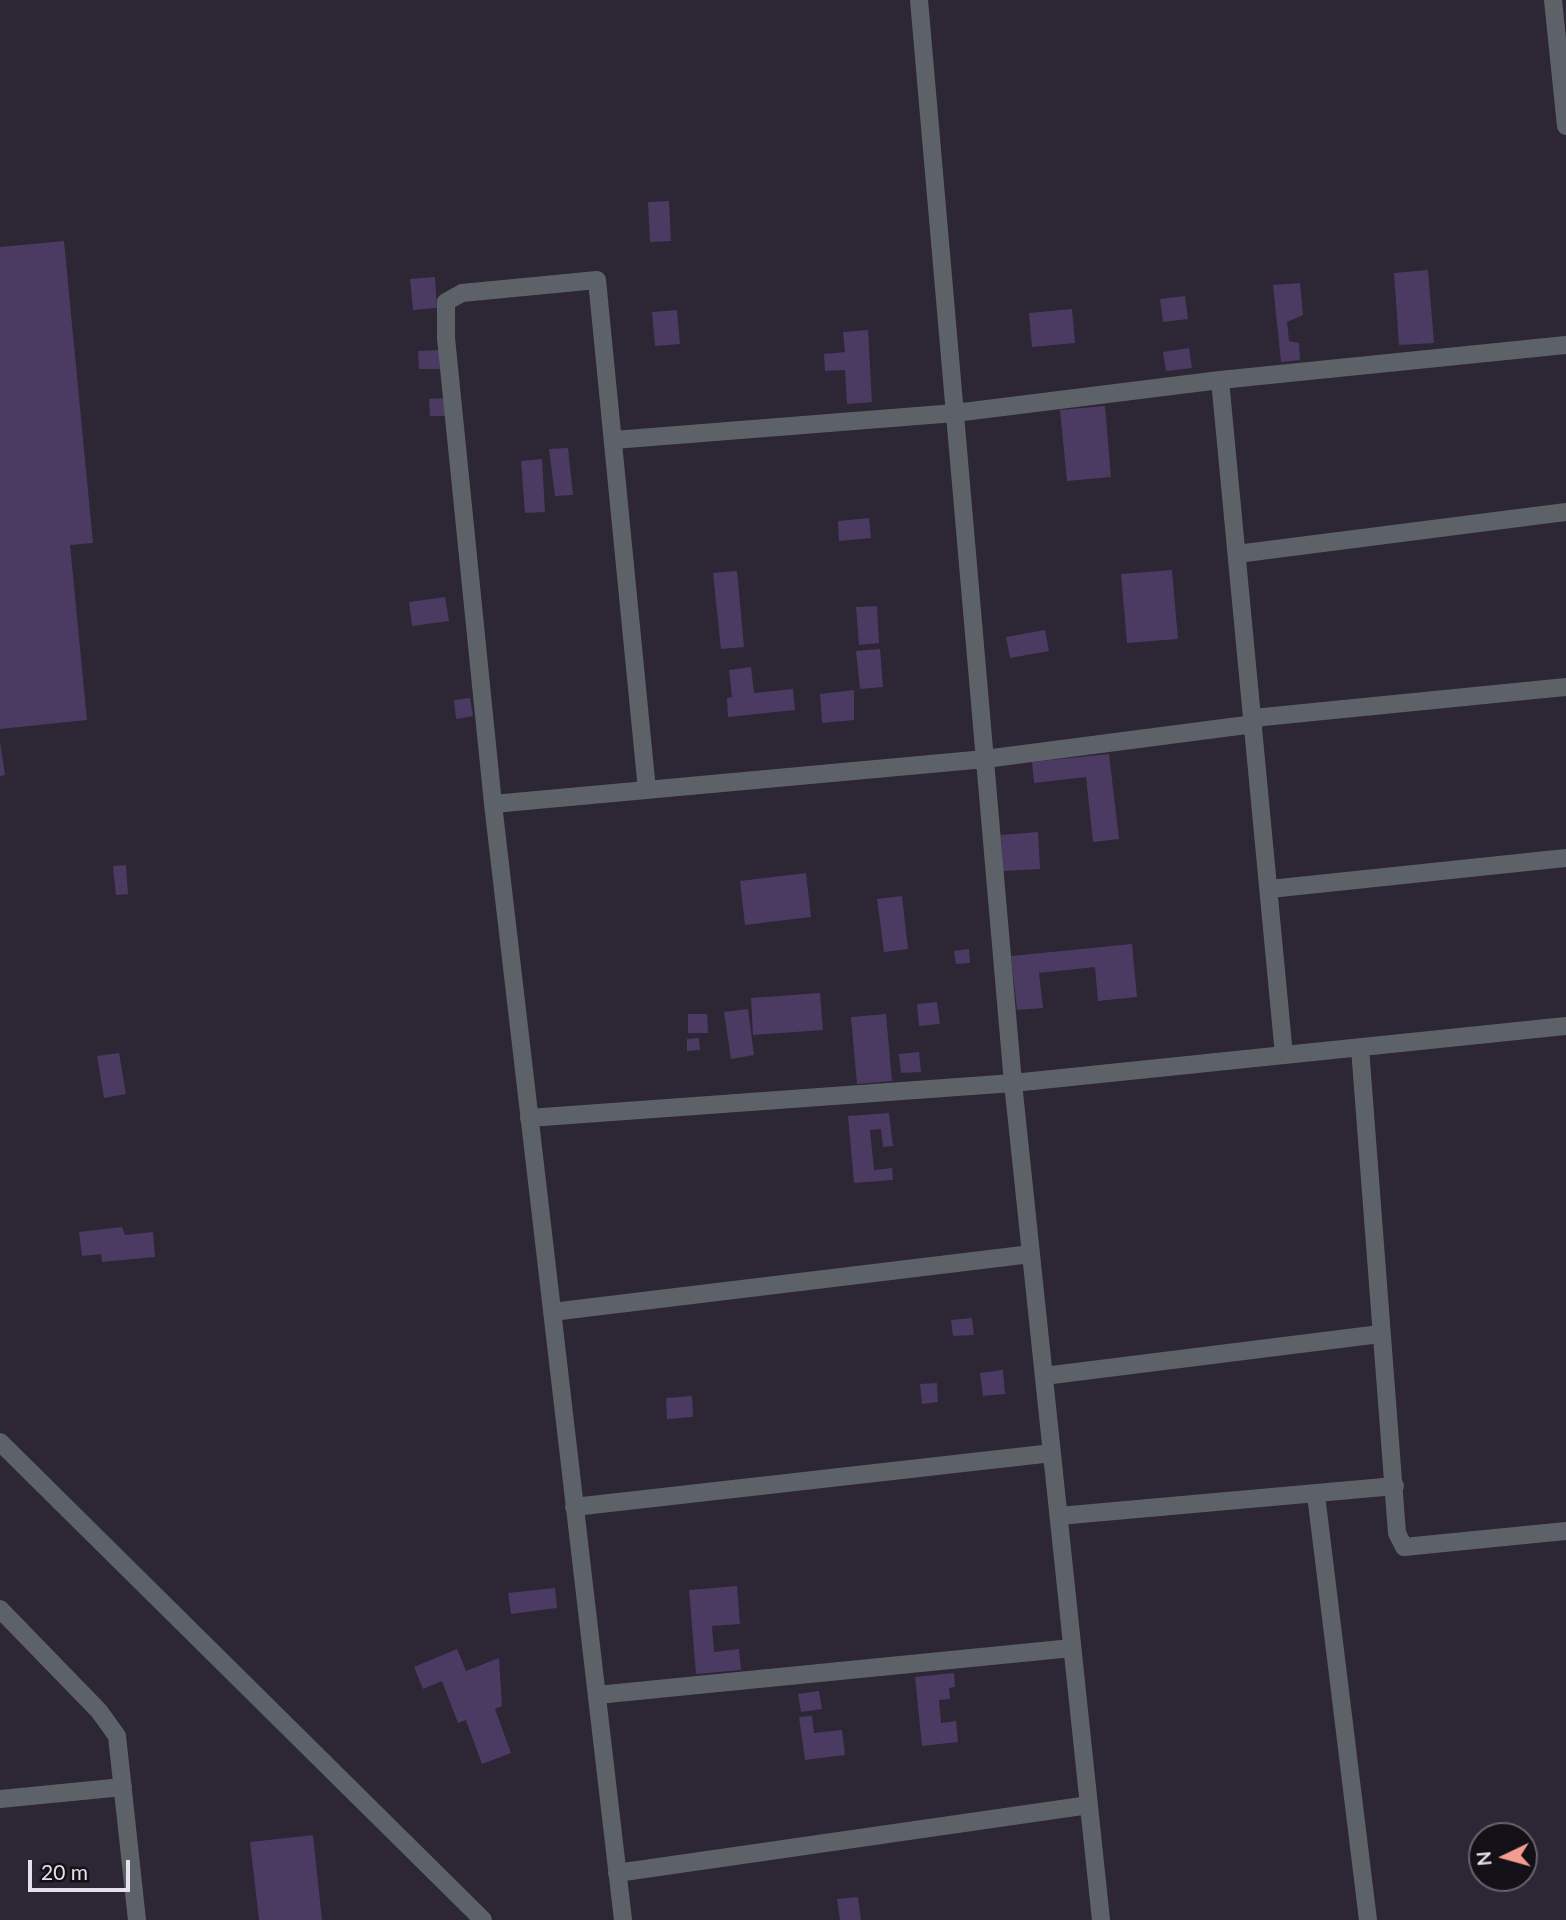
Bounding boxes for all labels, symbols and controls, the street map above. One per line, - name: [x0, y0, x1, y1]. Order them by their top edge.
- north arrow: [1468, 1822, 1538, 1892]
- scale bar: [32, 1846, 133, 1890]
- text: N: [1471, 1850, 1496, 1867]
- text: 20 m: [41, 1859, 88, 1884]

